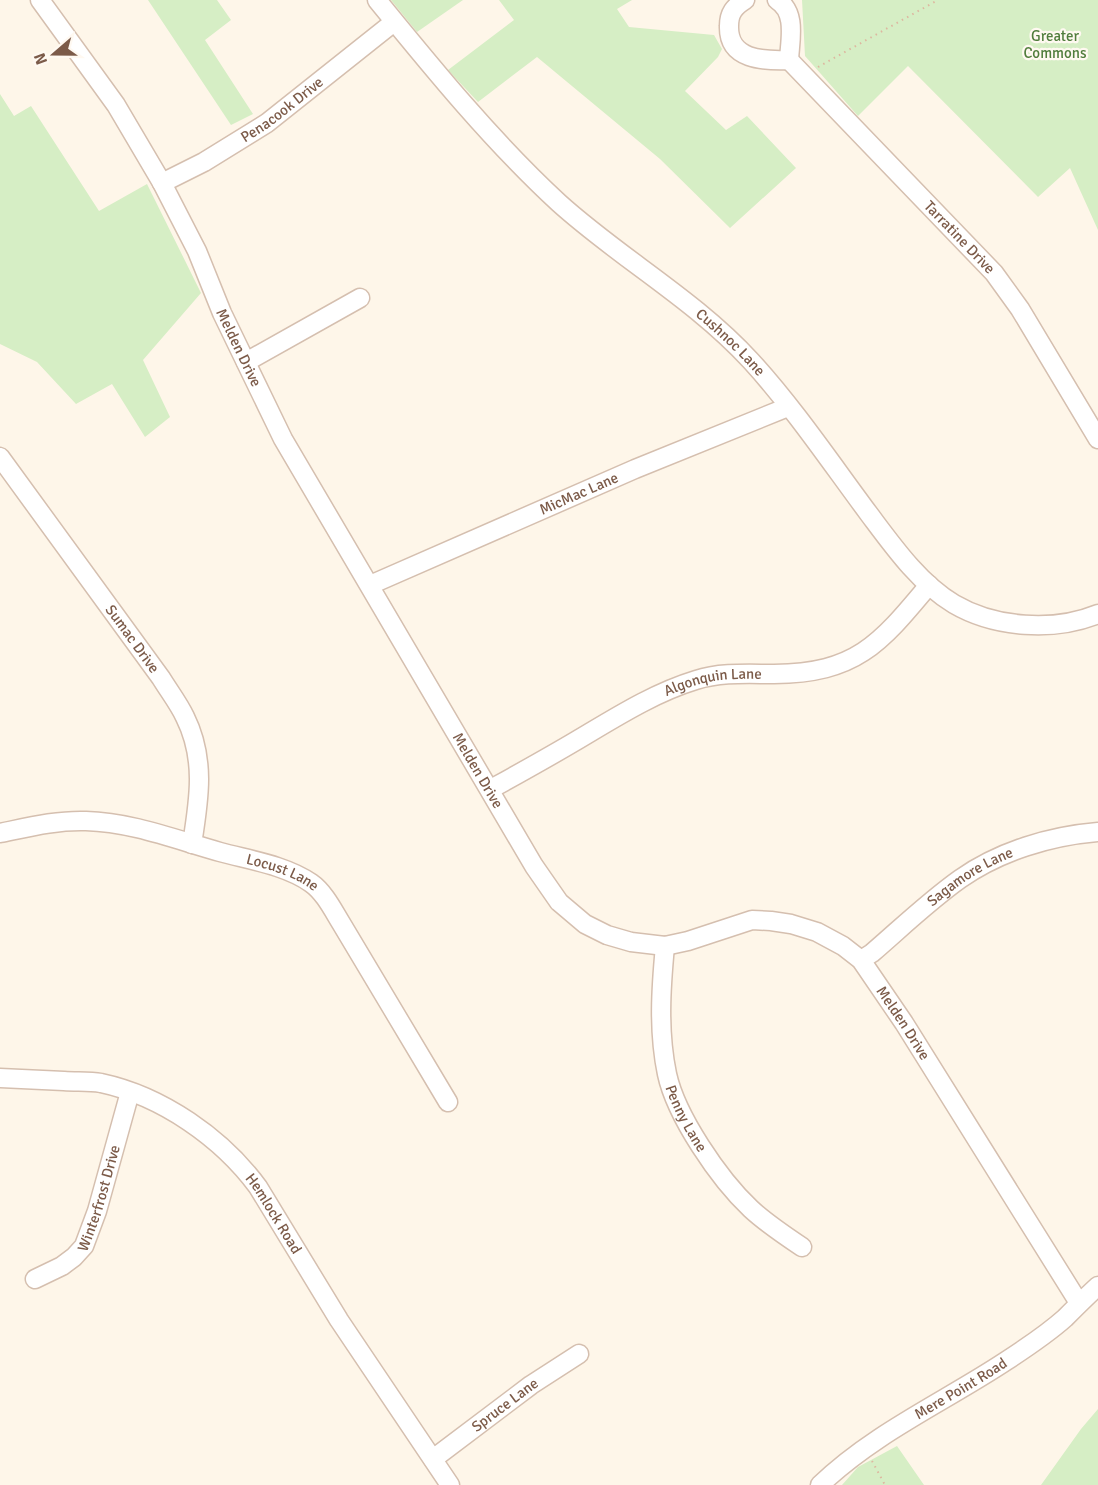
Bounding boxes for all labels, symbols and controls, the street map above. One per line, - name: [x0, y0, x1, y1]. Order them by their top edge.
- north arrow: [24, 24, 84, 84]
- park label: Greater Commons: [1023, 27, 1087, 62]
- text: N: [30, 50, 52, 67]
- street label: Penacook Drive: [237, 73, 327, 146]
- street label: Tarratine Drive: [920, 197, 999, 277]
- street label: Cushnoc Lane: [692, 305, 769, 379]
- street label: Melden Drive: [212, 306, 265, 390]
- street label: MicMac Lane: [537, 468, 621, 519]
- street label: Sumac Drive: [102, 601, 163, 677]
- street label: Algonquin Lane: [661, 665, 762, 700]
- street label: Melden Drive: [449, 729, 507, 811]
- street label: Sagamore Lane: [923, 843, 1015, 910]
- street label: Locust Lane: [245, 850, 323, 895]
- street label: Melden Drive: [872, 983, 934, 1063]
- street label: Penny Lane: [662, 1083, 711, 1155]
- street label: Winterfrost Drive: [74, 1143, 124, 1254]
- street label: Hemlock Road: [242, 1169, 306, 1257]
- street label: Mere Point Road: [911, 1354, 1010, 1423]
- street label: Spruce Lane: [468, 1374, 541, 1436]

